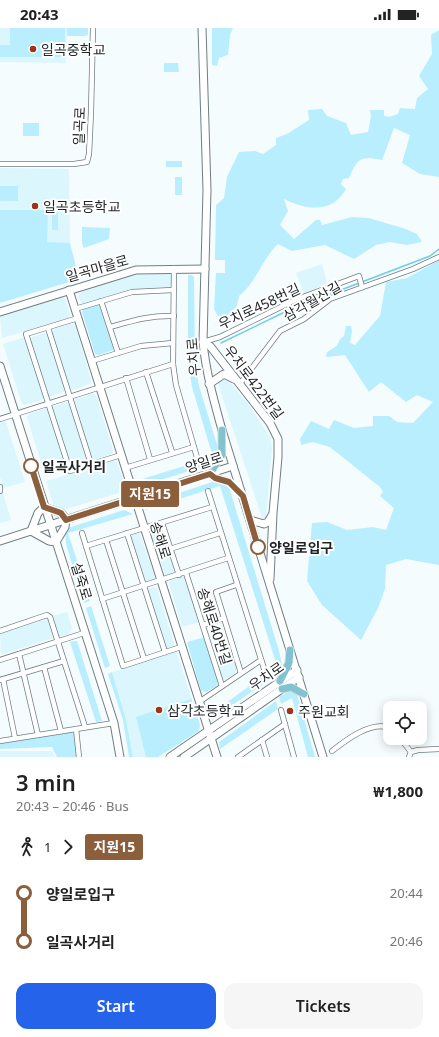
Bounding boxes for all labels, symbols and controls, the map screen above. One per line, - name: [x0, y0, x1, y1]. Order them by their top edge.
- text: 20:43: [20, 4, 59, 24]
- place label: 일곡중학교: [41, 40, 106, 59]
- marker: 일곡중학교: [28, 44, 38, 54]
- street label: 일곡로: [69, 106, 89, 146]
- place label: 일곡초등학교: [43, 197, 120, 216]
- marker: 일곡초등학교: [30, 201, 40, 211]
- street label: 일곡마을로: [63, 250, 131, 286]
- street label: 삼각월산길: [279, 277, 345, 325]
- street label: 우치로458번길: [215, 279, 303, 333]
- street label: 우치로: [182, 337, 204, 377]
- street label: 우치로422번길: [220, 341, 288, 423]
- street label: 양일로: [183, 447, 225, 477]
- place label: 일곡사거리: [42, 457, 106, 476]
- marker: 일곡사거리: [23, 458, 39, 474]
- line badge: 지원15: [122, 481, 178, 507]
- text: 지원15: [129, 484, 171, 503]
- street label: 송해로: [146, 519, 176, 561]
- place label: 양일로입구: [269, 538, 334, 557]
- marker: 양일로입구: [250, 539, 266, 555]
- street label: 설죽로: [67, 560, 97, 602]
- street label: 송해로40번길: [194, 585, 236, 667]
- street label: 우치로: [245, 657, 287, 695]
- place label: 삼각초등학교: [167, 701, 244, 720]
- map controls: [383, 701, 427, 745]
- button: locate: [383, 701, 427, 745]
- place label: 주원교회: [298, 702, 350, 721]
- marker: 삼각초등학교: [154, 705, 164, 715]
- marker: 주원교회: [285, 706, 295, 716]
- text: 3 min: [16, 767, 76, 797]
- text: ₩1,800: [373, 781, 423, 801]
- text: 20:43 – 20:46 · Bus: [16, 797, 129, 815]
- icon: walk: [16, 836, 38, 858]
- icon: forward: [57, 836, 79, 858]
- text: 지원15: [93, 837, 135, 856]
- text: 1: [44, 838, 51, 856]
- text: 양일로입구: [46, 884, 115, 904]
- text: 20:44: [390, 884, 423, 902]
- text: 일곡사거리: [46, 932, 115, 952]
- text: 20:46: [390, 932, 423, 950]
- button: Start: [16, 983, 216, 1029]
- button: Tickets: [224, 983, 423, 1029]

